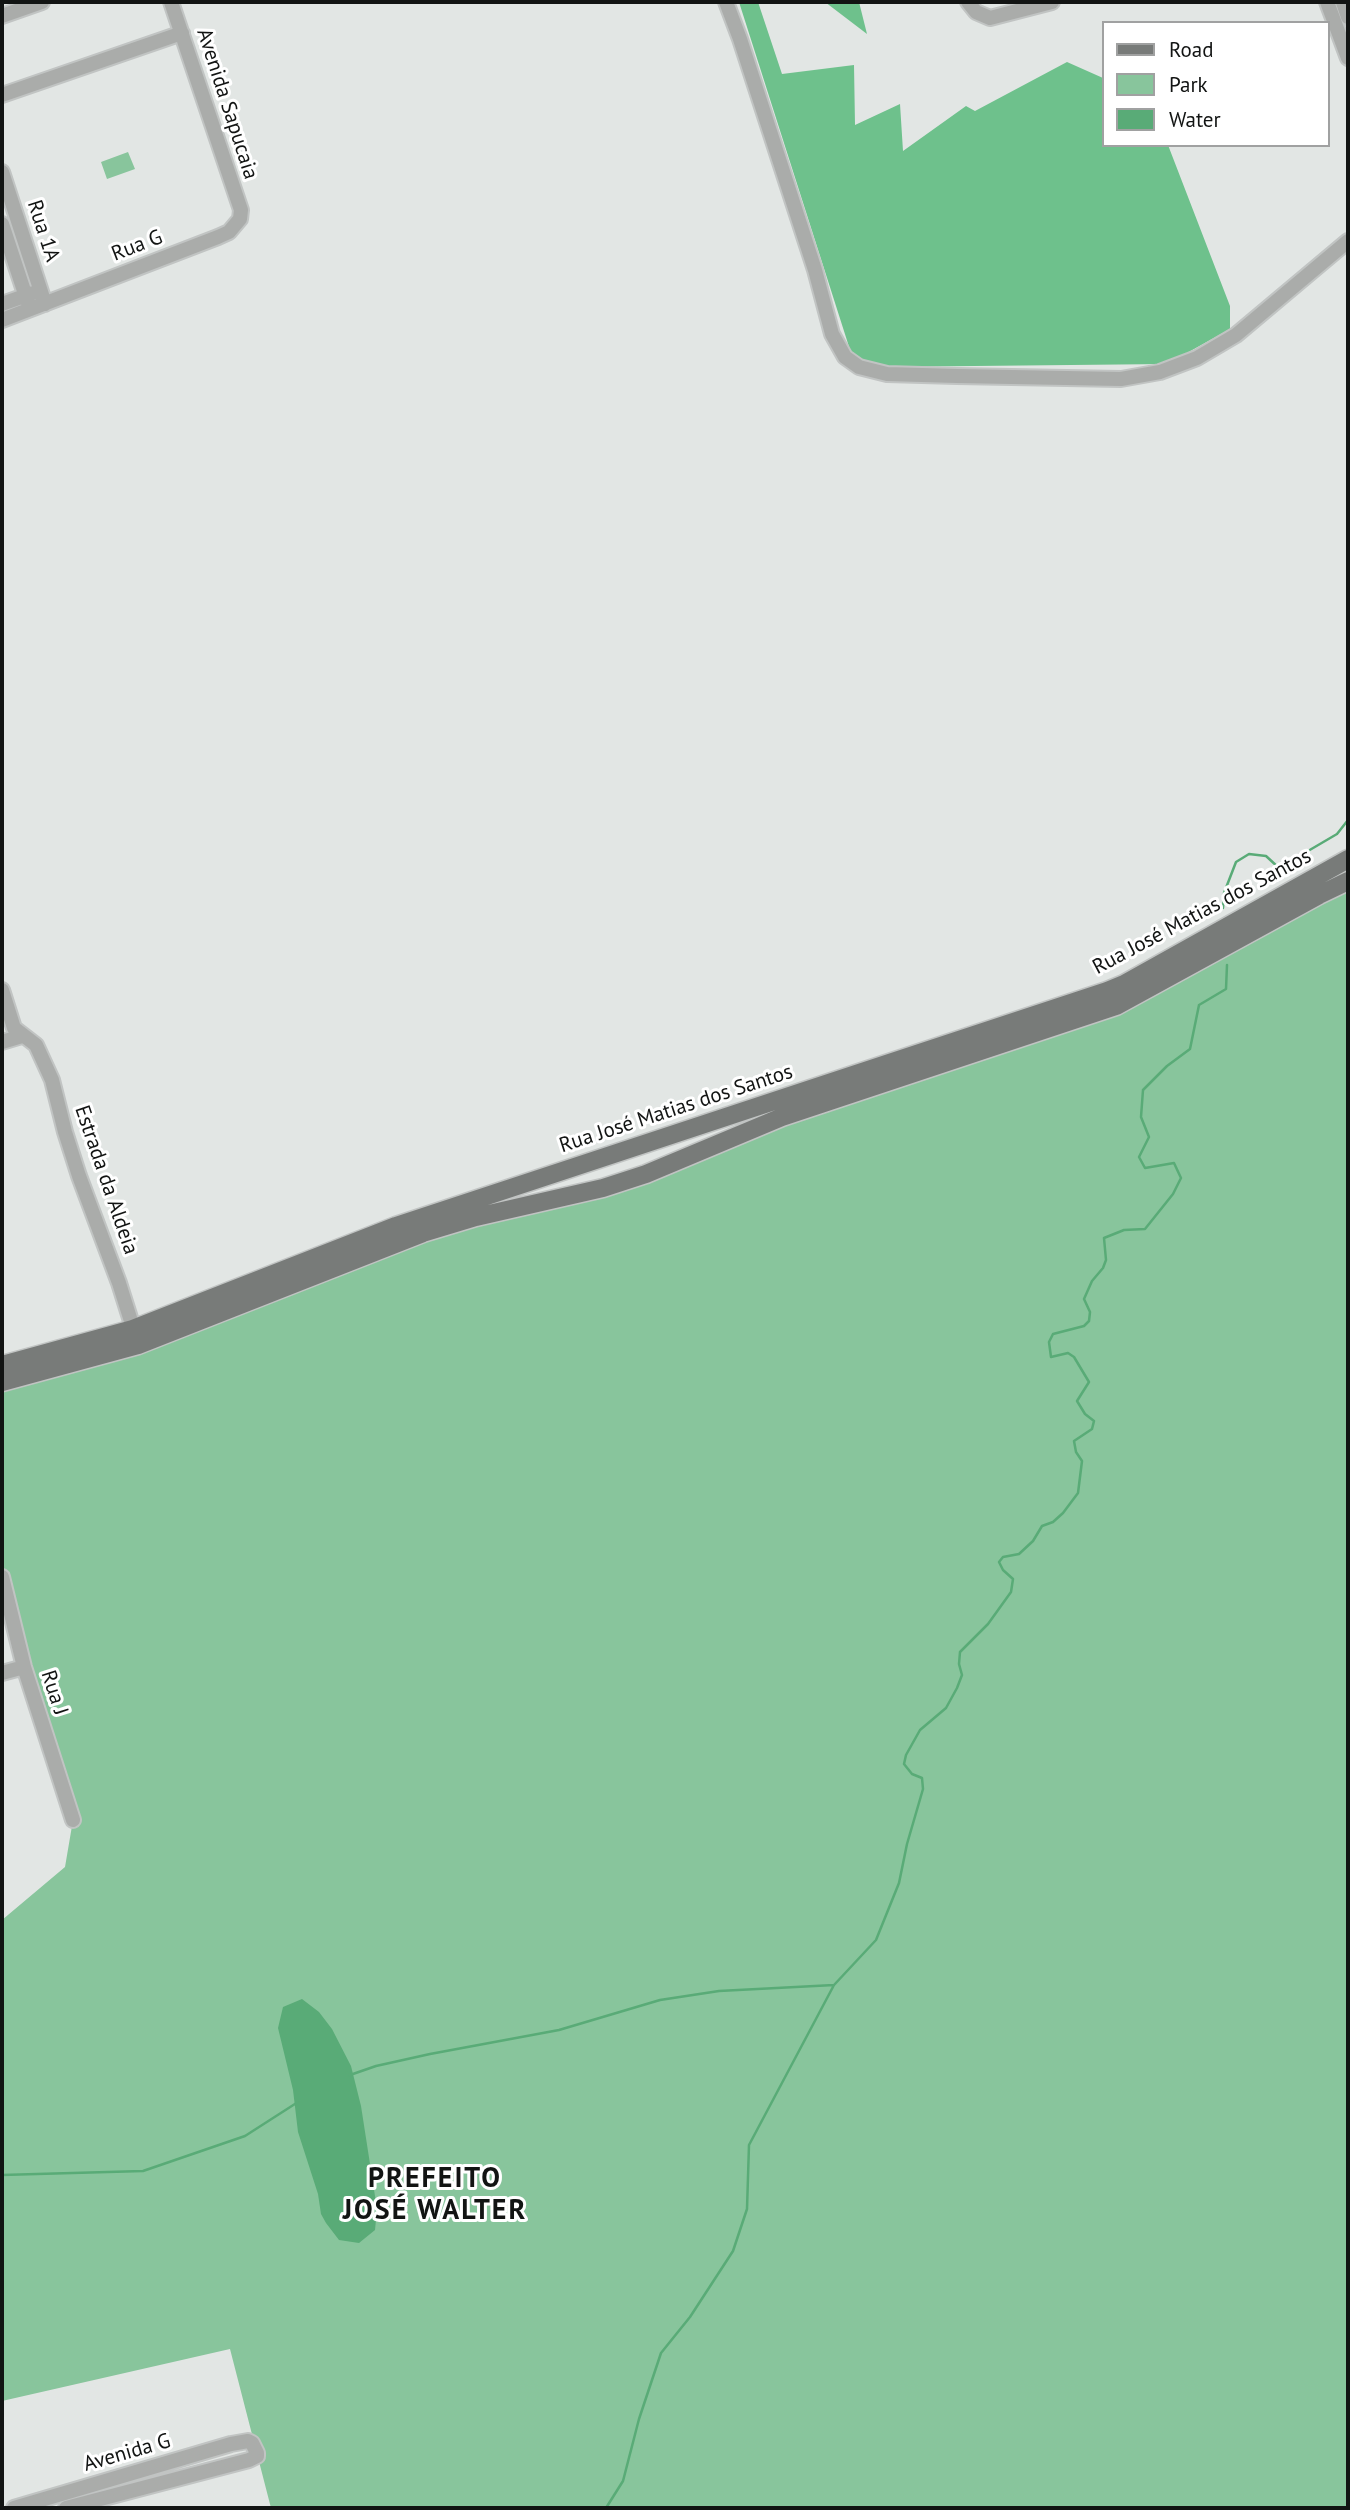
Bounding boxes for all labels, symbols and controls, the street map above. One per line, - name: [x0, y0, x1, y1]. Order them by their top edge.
- legend: [1102, 21, 1329, 147]
- street label: Avenida Sapucaia: [191, 26, 263, 182]
- text: Road: [1169, 36, 1213, 63]
- text: Park: [1169, 71, 1208, 98]
- text: Water: [1169, 106, 1221, 133]
- street label: Rua 1A: [21, 197, 65, 265]
- street label: Rua G: [108, 225, 166, 267]
- street label: Rua José Matias dos Santos: [1088, 844, 1316, 980]
- street label: Rua José Matias dos Santos: [556, 1059, 796, 1159]
- street label: Estrada da Aldeia: [69, 1102, 143, 1258]
- street label: Rua J: [35, 1667, 73, 1719]
- district label: PREFEITO JOSÉ WALTER: [344, 2162, 526, 2228]
- street label: Avenida G: [81, 2429, 173, 2477]

